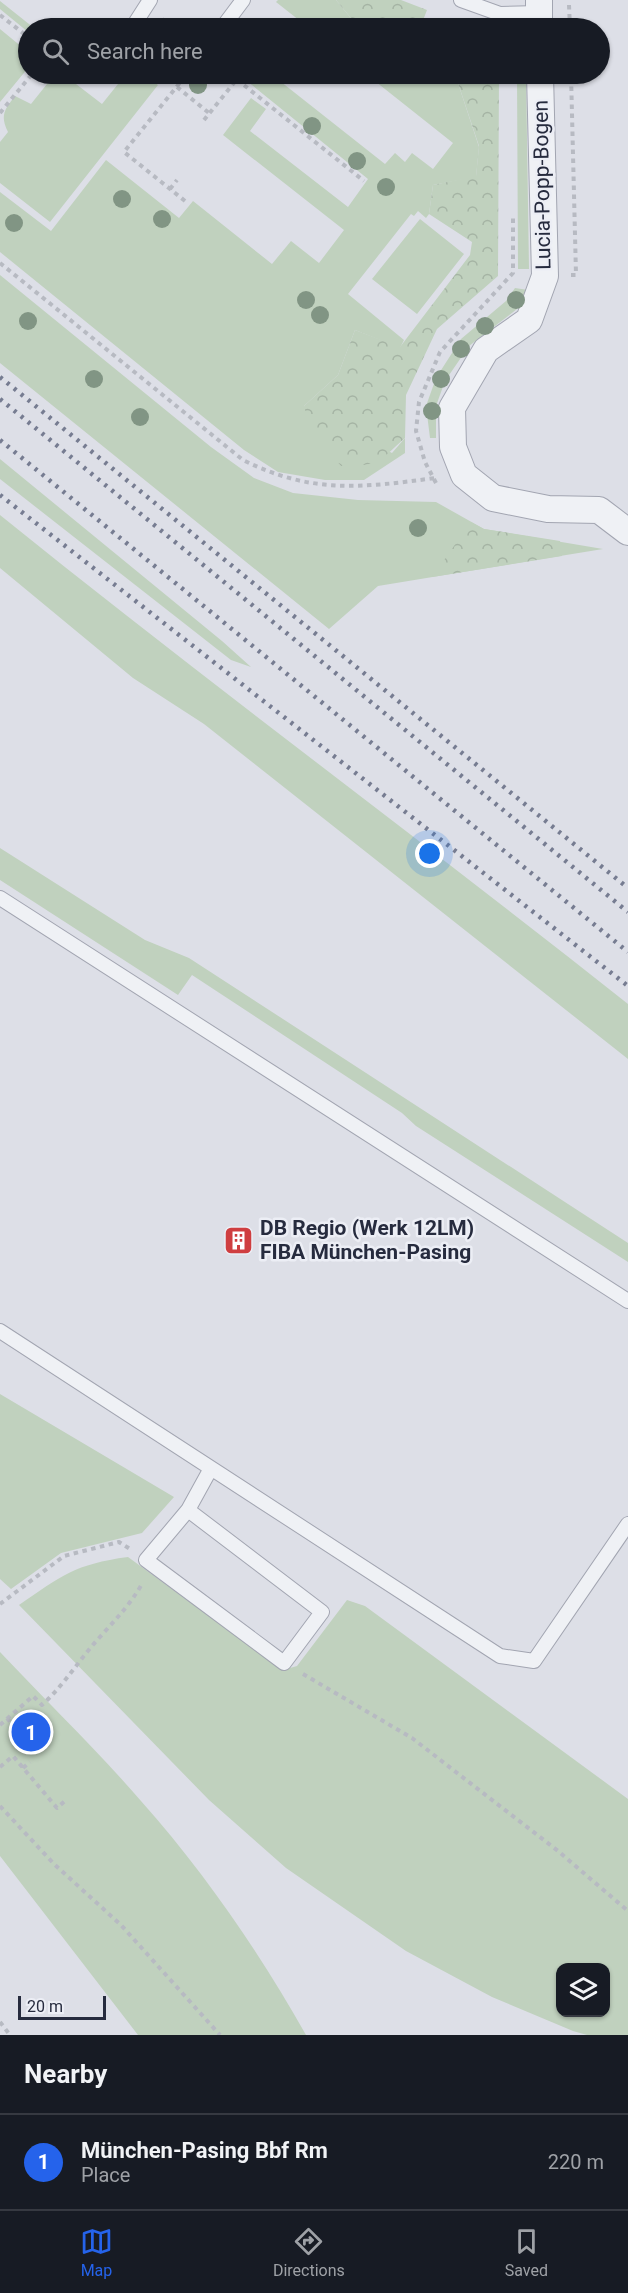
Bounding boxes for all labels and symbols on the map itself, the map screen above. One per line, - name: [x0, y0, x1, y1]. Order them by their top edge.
- street label: Lucia-Popp-Bogen: [529, 100, 555, 270]
- your location: [415, 839, 444, 868]
- place label: DB Regio (Werk 12LM) FIBA München-Pasing: [260, 1216, 474, 1264]
- building icon: DB Regio (Werk 12LM) FIBA München-Pasing: [223, 1224, 255, 1256]
- pin: 1: [12, 1710, 51, 1754]
- scale bar: [18, 1993, 106, 2020]

